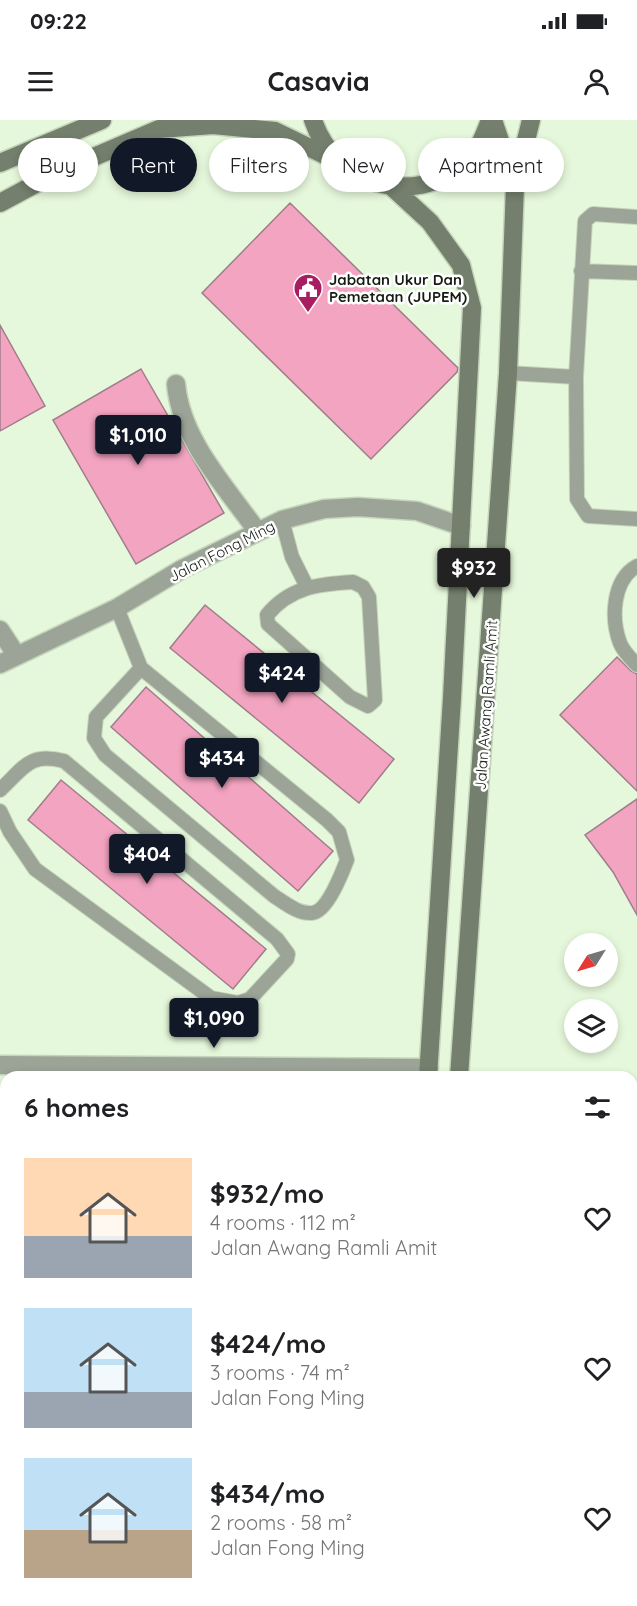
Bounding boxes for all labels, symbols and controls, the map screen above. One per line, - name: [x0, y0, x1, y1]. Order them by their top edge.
- text: 09:22: [30, 7, 87, 35]
- text: Casavia: [267, 64, 370, 98]
- icon: menu: [24, 65, 57, 98]
- icon: person: [580, 65, 613, 98]
- chip: Buy: [18, 138, 98, 192]
- chip: Rent: [110, 138, 197, 192]
- chip: Filters: [209, 138, 309, 192]
- chip: New: [321, 138, 406, 192]
- chip: Apartment: [418, 138, 564, 192]
- place label: Jabatan Ukur Dan Pemetaan (JUPEM): [329, 270, 467, 306]
- public building icon: Jabatan Ukur Dan Pemetaan (JUPEM): [292, 272, 324, 314]
- pin: $1,010: [89, 415, 187, 466]
- text: $1,010: [109, 422, 167, 447]
- street label: Jalan Fong Ming: [166, 516, 278, 586]
- pin: $932: [438, 548, 510, 599]
- text: $932: [451, 555, 497, 580]
- street label: Jalan Awang Ramli Amit: [471, 619, 501, 791]
- pin: $424: [246, 653, 318, 704]
- text: $424: [259, 660, 305, 685]
- pin: $434: [186, 738, 258, 789]
- text: $434: [199, 745, 245, 770]
- pin: $404: [111, 834, 183, 885]
- text: $404: [123, 841, 171, 866]
- north arrow: [564, 933, 618, 987]
- map controls: [564, 933, 618, 1053]
- pin: $1,090: [165, 998, 263, 1049]
- button: layers: [564, 999, 618, 1053]
- text: $1,090: [183, 1005, 245, 1030]
- text: 6 homes: [24, 1091, 129, 1124]
- icon: filters: [581, 1091, 614, 1124]
- text: $932/mo: [210, 1177, 324, 1210]
- icon: home: [72, 1182, 144, 1254]
- icon: heart: [581, 1202, 614, 1235]
- text: 4 rooms · 112 m²: [210, 1210, 356, 1235]
- text: Jalan Awang Ramli Amit: [210, 1235, 437, 1260]
- text: $424/mo: [210, 1327, 326, 1360]
- icon: home: [72, 1332, 144, 1404]
- icon: heart: [581, 1352, 614, 1385]
- text: 3 rooms · 74 m²: [210, 1360, 350, 1385]
- text: Jalan Fong Ming: [210, 1385, 365, 1410]
- text: $434/mo: [210, 1477, 325, 1510]
- icon: home: [72, 1482, 144, 1554]
- icon: heart: [581, 1502, 614, 1535]
- text: 2 rooms · 58 m²: [210, 1510, 352, 1535]
- text: Jalan Fong Ming: [210, 1535, 365, 1560]

